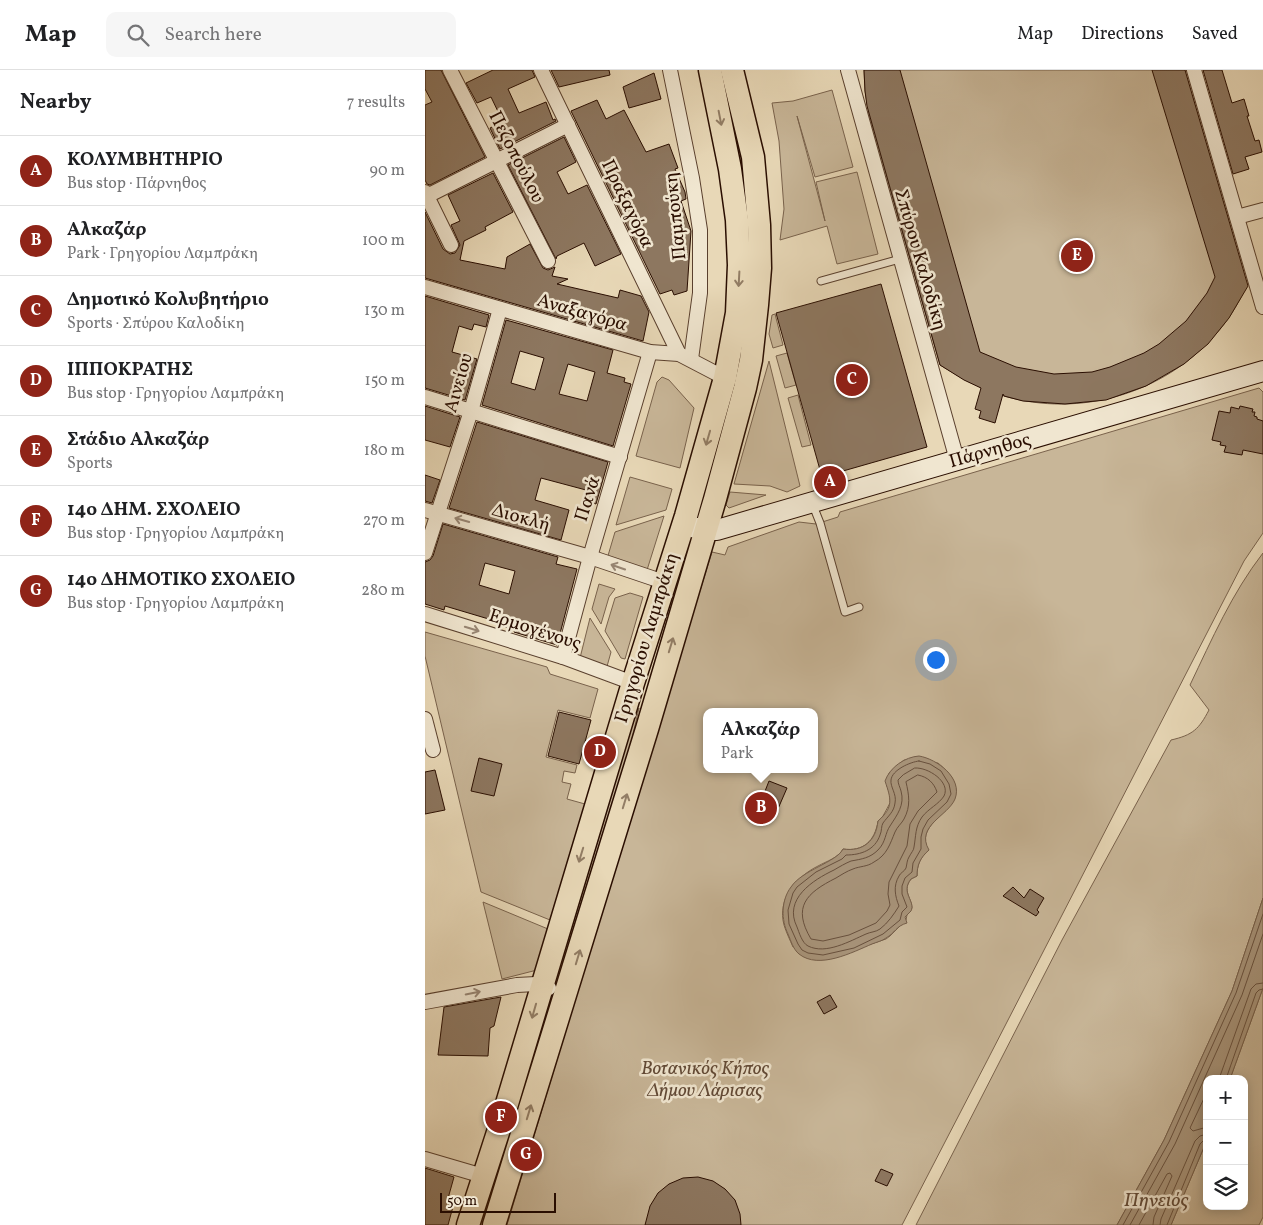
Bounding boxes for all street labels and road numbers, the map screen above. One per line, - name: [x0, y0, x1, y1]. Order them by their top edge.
- street label: Πεζοπούλου: [482, 107, 550, 207]
- street label: Πραξαγόρα: [594, 155, 660, 253]
- street label: Παμπούκη: [658, 171, 694, 261]
- street label: Σπύρου Καλοδίκη: [887, 186, 953, 334]
- street label: Αναξαγόρα: [534, 288, 631, 338]
- street label: Αινείου: [438, 350, 480, 416]
- street label: Πάρνηθος: [946, 427, 1034, 475]
- street label: Πανά: [569, 473, 607, 525]
- street label: Διοκλή: [489, 497, 553, 539]
- street label: Γρηγορίου Λαμπράκη: [609, 550, 685, 726]
- street label: Ερμογένους: [485, 603, 585, 657]

